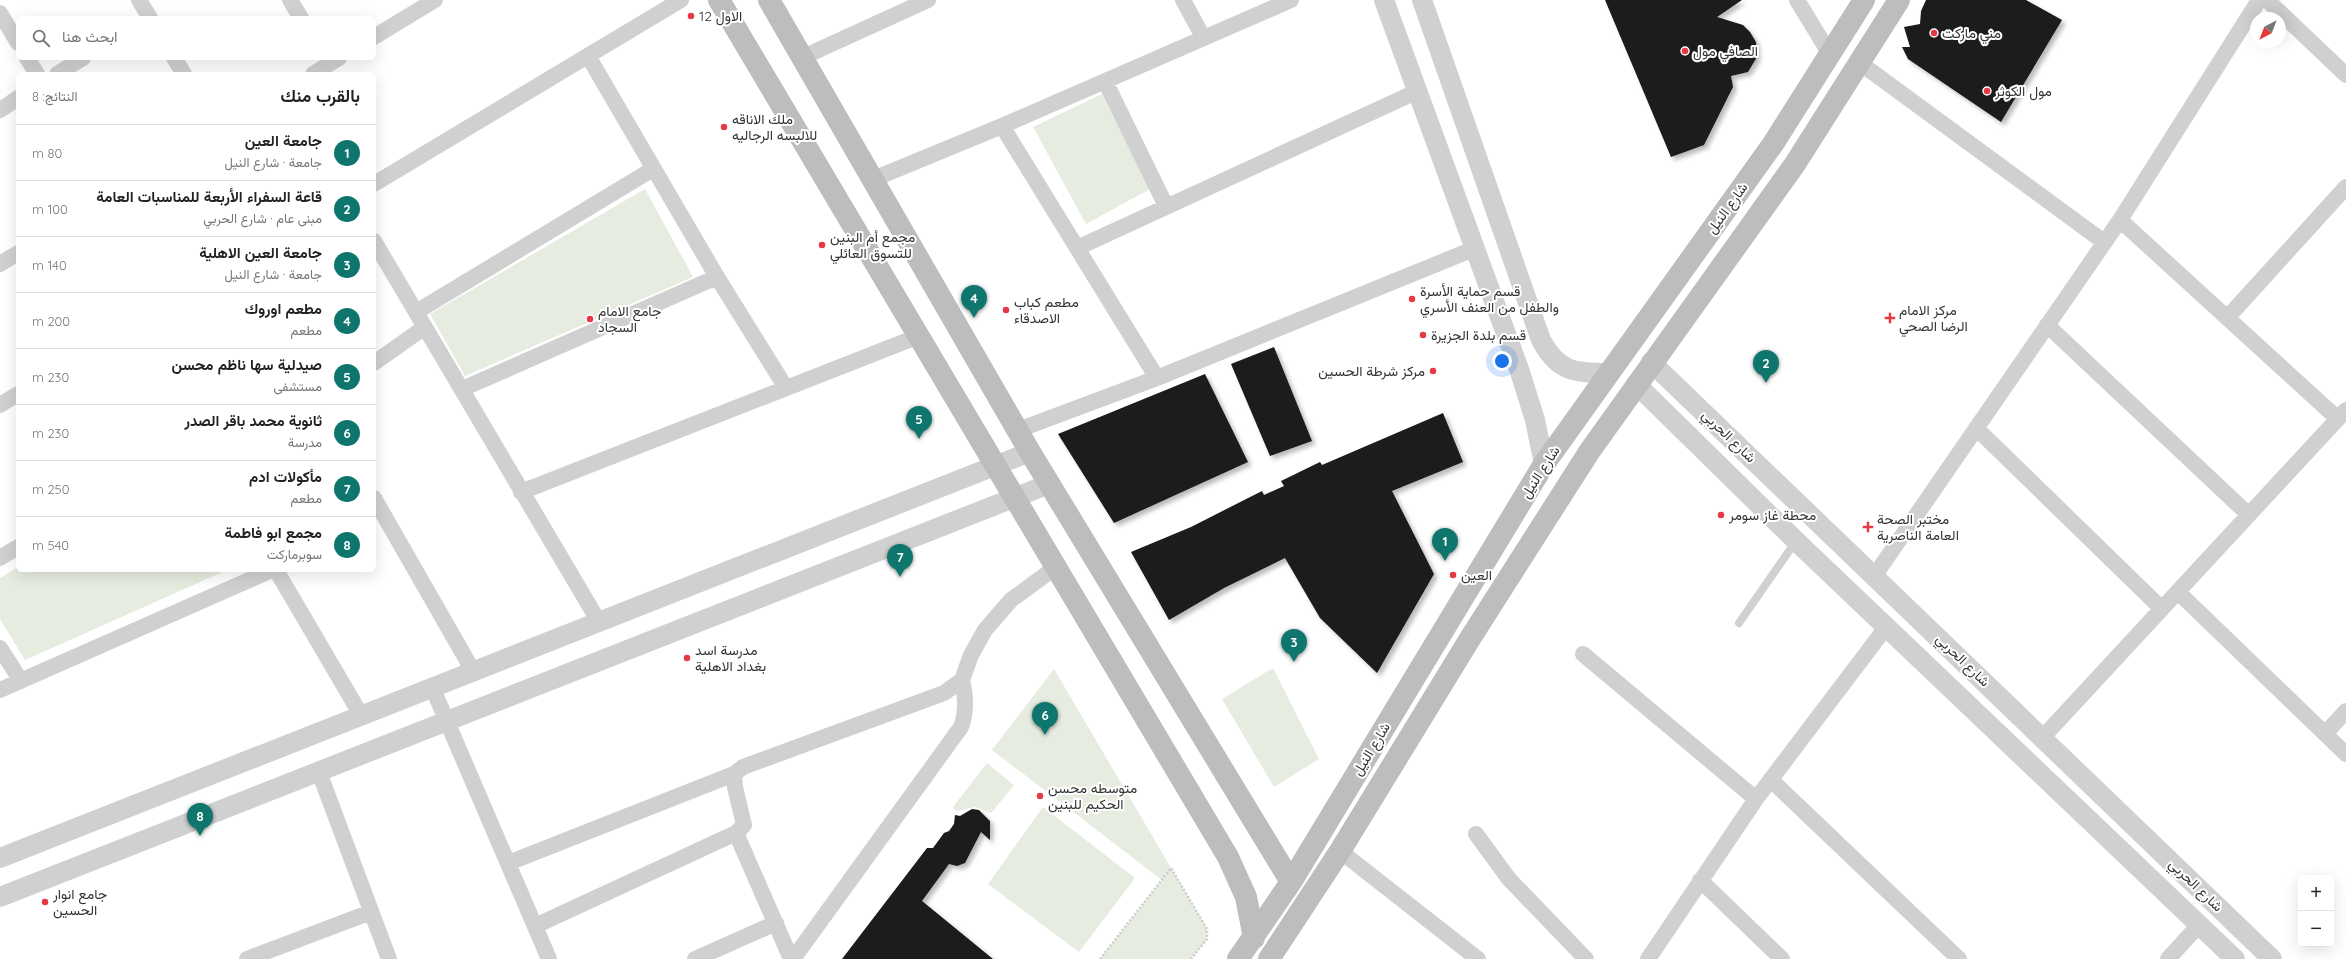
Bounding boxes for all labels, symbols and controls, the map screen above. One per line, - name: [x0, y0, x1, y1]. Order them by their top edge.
- place label: الاول 12: [699, 7, 742, 26]
- marker: الاول 12: [686, 11, 696, 21]
- north arrow: [2250, 12, 2286, 48]
- search box: [16, 16, 376, 60]
- place label: مني ماركت: [1942, 24, 2001, 45]
- icon: search: [30, 27, 52, 49]
- text: ابحث هنا: [62, 27, 118, 46]
- marker: مني ماركت: [1929, 28, 1939, 38]
- place label: الصافي مول: [1693, 42, 1758, 63]
- marker: الصافي مول: [1680, 46, 1690, 56]
- place label: مول الكوثر: [1994, 82, 2052, 101]
- text: بالقرب منك: [281, 85, 360, 106]
- marker: مول الكوثر: [1982, 86, 1992, 96]
- text: النتائج: 8: [32, 88, 77, 104]
- place label: ملك الاناقه للالبسه الرجاليه: [732, 110, 817, 144]
- marker: ملك الاناقه للالبسه الرجاليه: [719, 122, 729, 132]
- text: جامعة العين: [245, 131, 322, 150]
- text: 80 m: [32, 145, 62, 161]
- text: 1: [344, 145, 350, 161]
- text: جامعة · شارع النيل: [224, 154, 322, 170]
- street label: شارع النيل: [1702, 179, 1753, 238]
- text: قاعة السفراء الأربعة للمناسبات العامة: [96, 187, 322, 206]
- text: 100 m: [32, 201, 68, 217]
- text: 2: [343, 201, 351, 217]
- text: مبنى عام · شارع الحربي: [203, 210, 322, 226]
- place label: مجمع أم البنين للتسوق العائلي: [830, 228, 915, 265]
- marker: مجمع أم البنين للتسوق العائلي: [817, 240, 827, 250]
- text: جامعة العين الاهلية: [199, 243, 322, 262]
- text: 140 m: [32, 257, 67, 273]
- text: 3: [344, 257, 351, 273]
- text: جامعة · شارع النيل: [224, 266, 322, 282]
- place label: قسم حماية الأسرة والطفل من العنف الأسري: [1420, 282, 1559, 319]
- pin: 4: [961, 285, 987, 318]
- place label: مطعم كباب الاصدقاء: [1014, 293, 1079, 327]
- marker: قسم حماية الأسرة والطفل من العنف الأسري: [1407, 294, 1417, 304]
- text: مطعم اوروك: [245, 299, 322, 318]
- place label: مركز الامام الرضا الصحي: [1899, 301, 1968, 338]
- place label: جامع الامام السجاد: [598, 302, 661, 336]
- marker: مطعم كباب الاصدقاء: [1001, 305, 1011, 315]
- marker: مركز الامام الرضا الصحي: [1884, 312, 1896, 324]
- text: 200 m: [32, 313, 70, 329]
- text: 4: [343, 313, 351, 329]
- marker: جامع الامام السجاد: [585, 314, 595, 324]
- text: مطعم: [291, 322, 322, 338]
- place label: قسم بلدة الجزيرة: [1431, 326, 1526, 344]
- marker: قسم بلدة الجزيرة: [1418, 330, 1428, 340]
- pin: 2: [1753, 350, 1779, 383]
- your location: [1492, 351, 1512, 371]
- text: صيدلية سها ناظم محسن: [171, 355, 322, 374]
- place label: مركز شرطة الحسين: [1318, 362, 1425, 380]
- marker: مركز شرطة الحسين: [1428, 366, 1438, 376]
- text: 230 m: [32, 369, 69, 385]
- text: 5: [343, 369, 351, 385]
- text: مستشفى: [274, 378, 322, 394]
- pin: 5: [906, 406, 932, 439]
- street label: شارع الحربي: [1696, 406, 1760, 468]
- text: ثانوية محمد باقر الصدر: [185, 411, 322, 430]
- text: 230 m: [32, 425, 69, 441]
- text: 6: [343, 425, 351, 441]
- text: مدرسة: [288, 434, 322, 450]
- street label: شارع النيل: [1516, 442, 1565, 503]
- text: مأكولات ادم: [249, 467, 322, 486]
- text: 250 m: [32, 481, 69, 497]
- text: 7: [343, 481, 351, 497]
- text: مطعم: [291, 490, 322, 506]
- place label: محطة غاز سومر: [1728, 506, 1816, 524]
- marker: محطة غاز سومر: [1716, 510, 1726, 520]
- place label: مختبر الصحة العامة الناصرية: [1877, 510, 1959, 544]
- marker: مختبر الصحة العامة الناصرية: [1862, 521, 1874, 533]
- text: مجمع ابو فاطمة: [225, 523, 322, 542]
- pin: 1: [1432, 528, 1458, 561]
- text: 540 m: [32, 537, 69, 553]
- text: 8: [343, 537, 351, 553]
- pin: 7: [887, 544, 913, 577]
- text: سوبرماركت: [267, 546, 322, 562]
- place label: العين: [1461, 566, 1492, 584]
- marker: العين: [1448, 570, 1458, 580]
- pin: 3: [1281, 629, 1307, 662]
- street label: شارع الحربي: [1930, 630, 1994, 692]
- place label: مدرسة اسد بغداد الاهلية: [695, 641, 766, 675]
- marker: مدرسة اسد بغداد الاهلية: [682, 653, 692, 663]
- pin: 6: [1032, 702, 1058, 735]
- street label: شارع النيل: [1348, 719, 1396, 780]
- place label: متوسطه محسن الحكيم للبنين: [1048, 779, 1137, 813]
- marker: متوسطه محسن الحكيم للبنين: [1035, 791, 1045, 801]
- pin: 8: [187, 803, 213, 836]
- street label: شارع الحربي: [2163, 855, 2227, 917]
- map controls: [2298, 875, 2334, 947]
- button: +: [2298, 875, 2334, 911]
- place label: جامع انوار الحسين: [52, 885, 107, 919]
- marker: جامع انوار الحسين: [40, 897, 50, 907]
- button: −: [2298, 911, 2334, 947]

